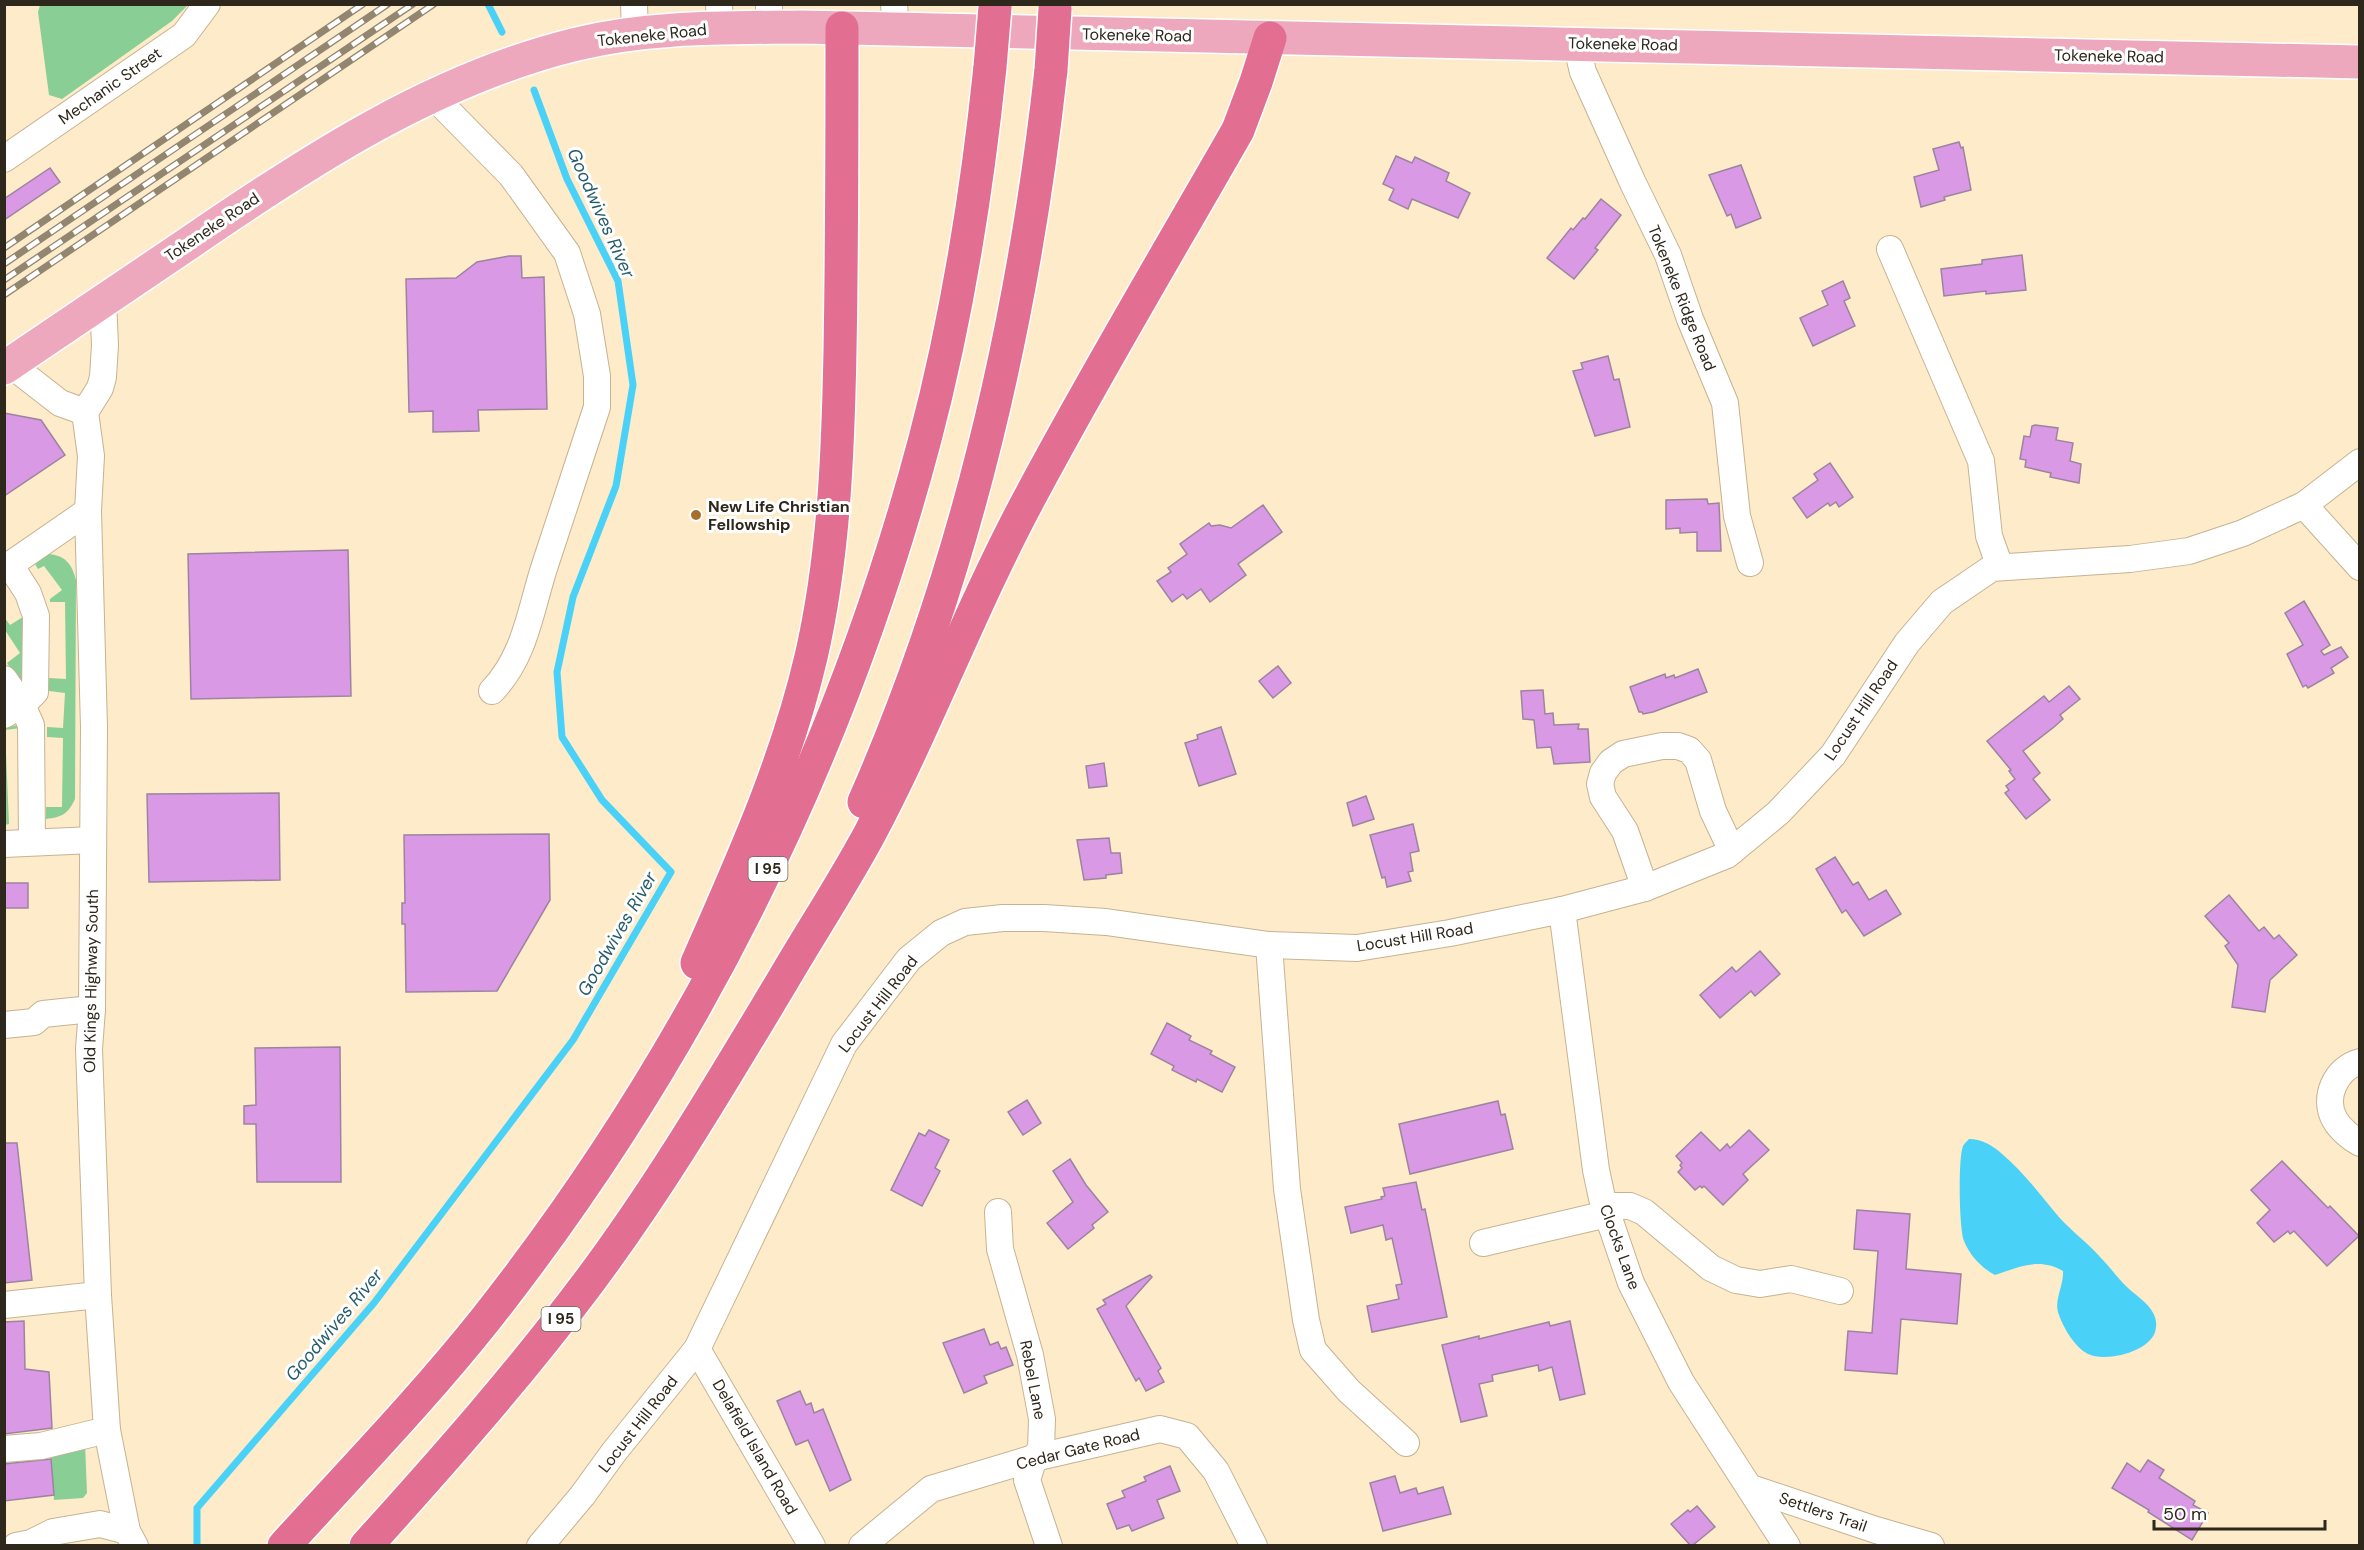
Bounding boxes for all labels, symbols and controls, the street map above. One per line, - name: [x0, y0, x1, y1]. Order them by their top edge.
- street label: Tokeneke Road: [596, 19, 708, 51]
- street label: Tokeneke Road: [1082, 24, 1192, 46]
- street label: Tokeneke Road: [1568, 33, 1678, 55]
- street label: Mechanic Street: [54, 43, 166, 129]
- street label: Tokeneke Road: [2054, 45, 2164, 67]
- water label: Goodwives River: [562, 144, 641, 283]
- street label: Tokeneke Road: [161, 188, 263, 266]
- street label: Tokeneke Ridge Road: [1643, 222, 1721, 374]
- place label: New Life Christian Fellowship: [708, 496, 850, 535]
- marker: New Life Christian Fellowship: [689, 508, 703, 522]
- street label: Locust Hill Road: [1819, 655, 1903, 765]
- road number: I 95: [748, 857, 788, 881]
- water label: Goodwives River: [572, 866, 663, 1000]
- street label: Old Kings Highway South: [79, 889, 103, 1073]
- street label: Locust Hill Road: [1355, 917, 1475, 957]
- street label: Locust Hill Road: [834, 951, 922, 1057]
- street label: Clocks Lane: [1595, 1202, 1645, 1292]
- water label: Goodwives River: [280, 1263, 389, 1386]
- road number: I 95: [542, 1307, 580, 1331]
- street label: Rebel Lane: [1015, 1339, 1051, 1421]
- street label: Locust Hill Road: [594, 1371, 682, 1477]
- street label: Delafield Island Road: [708, 1375, 802, 1519]
- street label: Cedar Gate Road: [1014, 1423, 1142, 1475]
- street label: Settlers Trail: [1776, 1487, 1870, 1537]
- scale bar: [2154, 1493, 2325, 1531]
- text: 50 m: [2163, 1502, 2207, 1526]

